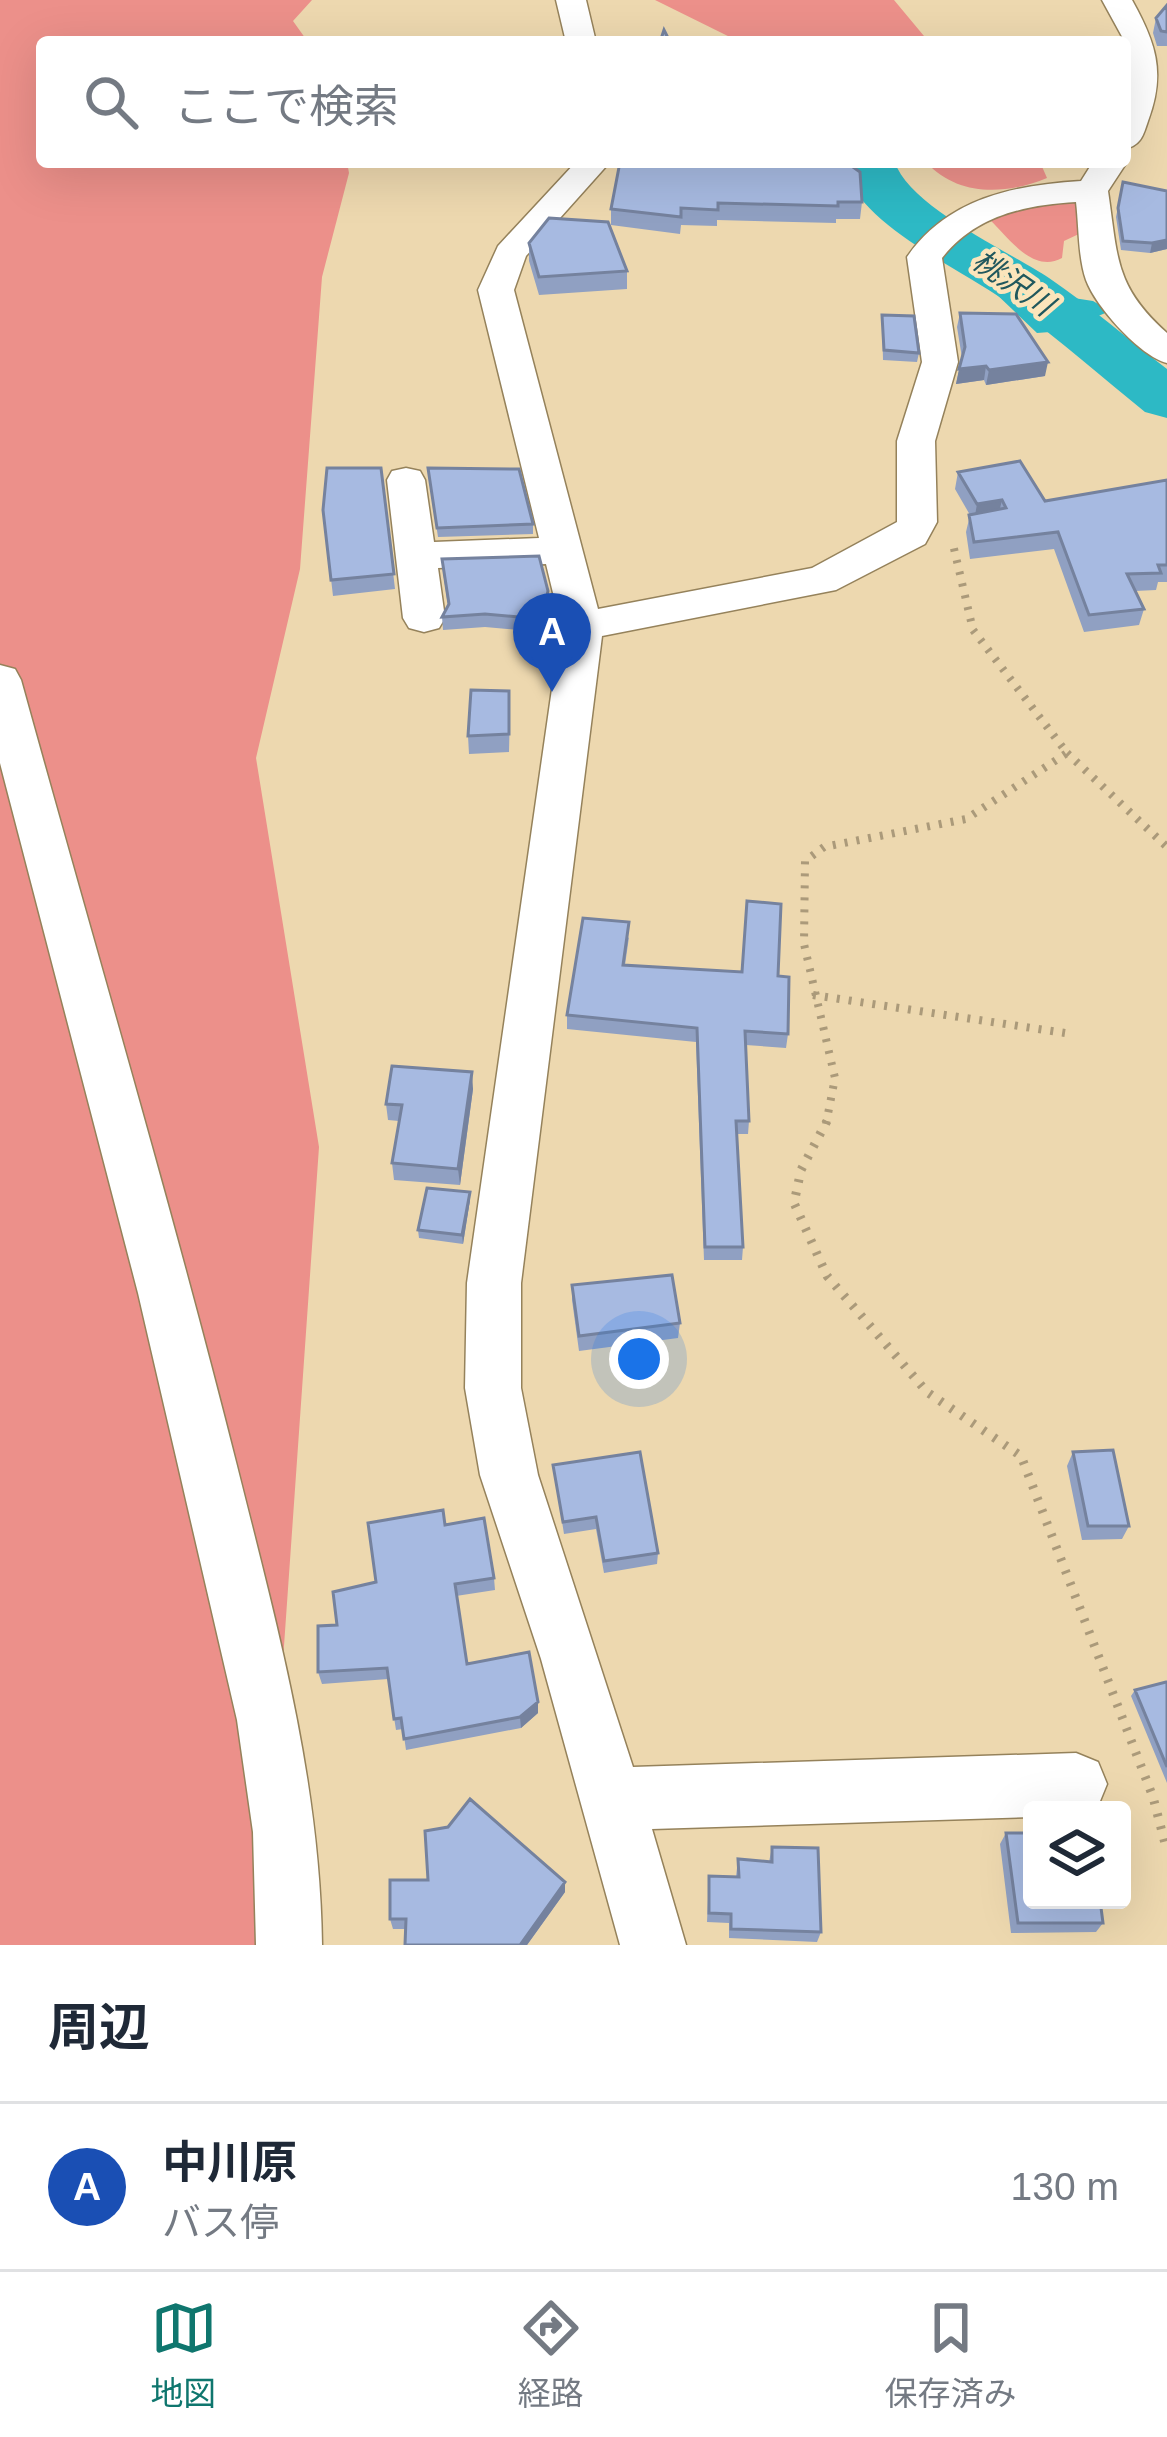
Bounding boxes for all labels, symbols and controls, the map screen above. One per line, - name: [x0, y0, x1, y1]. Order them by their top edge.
- search box: [36, 36, 1131, 168]
- icon: search: [78, 69, 144, 135]
- text: ここで検索: [174, 81, 399, 132]
- water label: 桃沢川: [967, 243, 1062, 324]
- pin: A: [513, 593, 591, 692]
- your location: [609, 1329, 669, 1389]
- map controls: [1023, 1801, 1131, 1909]
- button: layers: [1023, 1801, 1131, 1909]
- text: 周辺: [48, 1999, 150, 2056]
- text: 中川原: [162, 2137, 297, 2188]
- text: A: [73, 2165, 101, 2208]
- text: 130 m: [1011, 2165, 1119, 2208]
- text: バス停: [162, 2201, 279, 2244]
- tab: 地図: [151, 2295, 217, 2415]
- tab: 経路: [518, 2295, 584, 2415]
- tab: 保存済み: [885, 2295, 1017, 2415]

